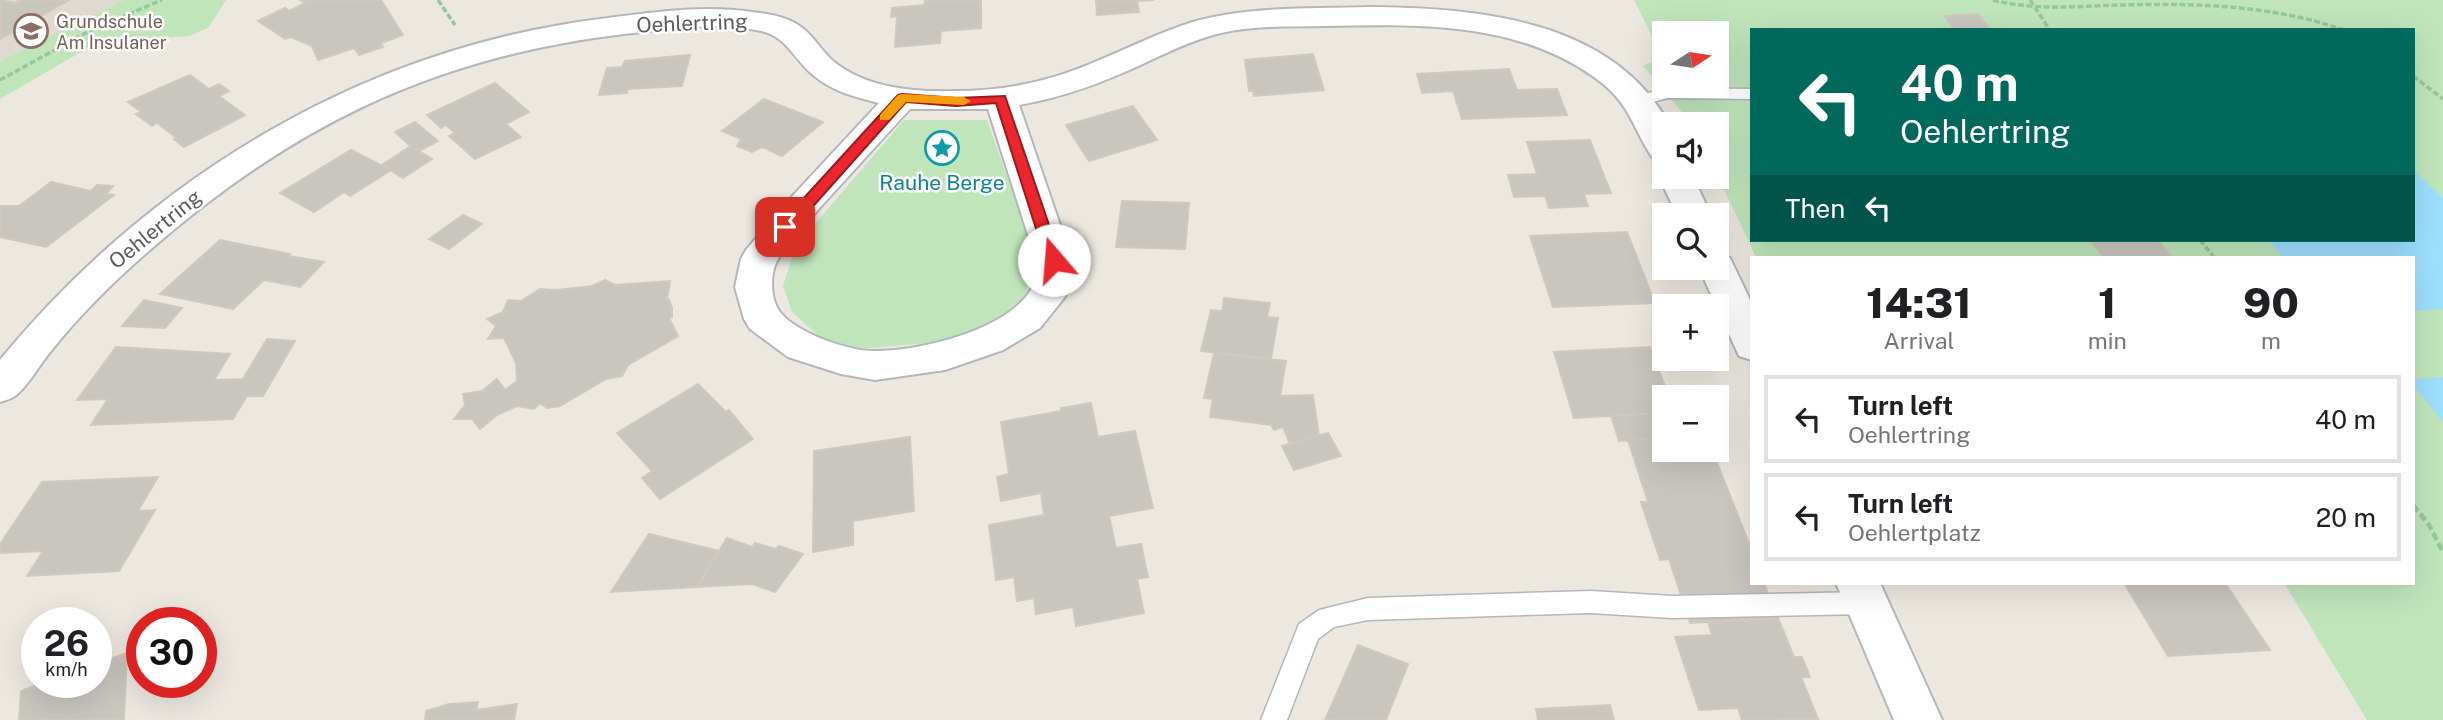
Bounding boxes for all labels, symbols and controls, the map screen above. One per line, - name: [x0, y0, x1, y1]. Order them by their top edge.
- street label: Oehlertring: [636, 9, 748, 37]
- place label: Grundschule Am Insulaner: [56, 11, 167, 53]
- school or university icon: Grundschule Am Insulaner: [12, 12, 50, 50]
- north arrow: [1652, 21, 1729, 98]
- map controls: [1652, 21, 1729, 462]
- text: 40 m: [1900, 54, 2019, 112]
- icon: left: [1785, 56, 1876, 147]
- button: sound: [1652, 112, 1729, 189]
- text: Oehlertring: [1900, 113, 2070, 150]
- place icon: Rauhe Berge: [923, 129, 961, 167]
- place label: Rauhe Berge: [879, 170, 1005, 195]
- street label: Oehlertring: [104, 184, 206, 274]
- icon: left: [1859, 189, 1897, 227]
- text: Then: [1785, 193, 1845, 224]
- pin: [755, 197, 815, 257]
- button: search: [1652, 203, 1729, 280]
- icon: arrive: [766, 208, 804, 246]
- position arrow: [1017, 223, 1091, 297]
- text: 14:31: [1866, 278, 1972, 327]
- text: 1: [2098, 278, 2117, 327]
- text: 90: [2243, 278, 2299, 327]
- button: +: [1652, 294, 1729, 371]
- text: Arrival: [1883, 327, 1954, 354]
- text: min: [2088, 327, 2127, 354]
- text: m: [2261, 327, 2281, 354]
- button: −: [1652, 385, 1729, 462]
- text: Turn left: [1848, 390, 1953, 421]
- icon: left: [1789, 400, 1827, 438]
- text: 40 m: [2315, 404, 2376, 435]
- text: Oehlertring: [1848, 421, 1970, 448]
- text: Turn left: [1848, 488, 1953, 519]
- icon: left: [1789, 498, 1827, 536]
- text: 20 m: [2316, 502, 2376, 533]
- text: Oehlertplatz: [1848, 519, 1981, 546]
- speed limit sign: 30: [126, 607, 217, 698]
- text: 26: [44, 623, 89, 664]
- text: km/h: [45, 659, 88, 680]

